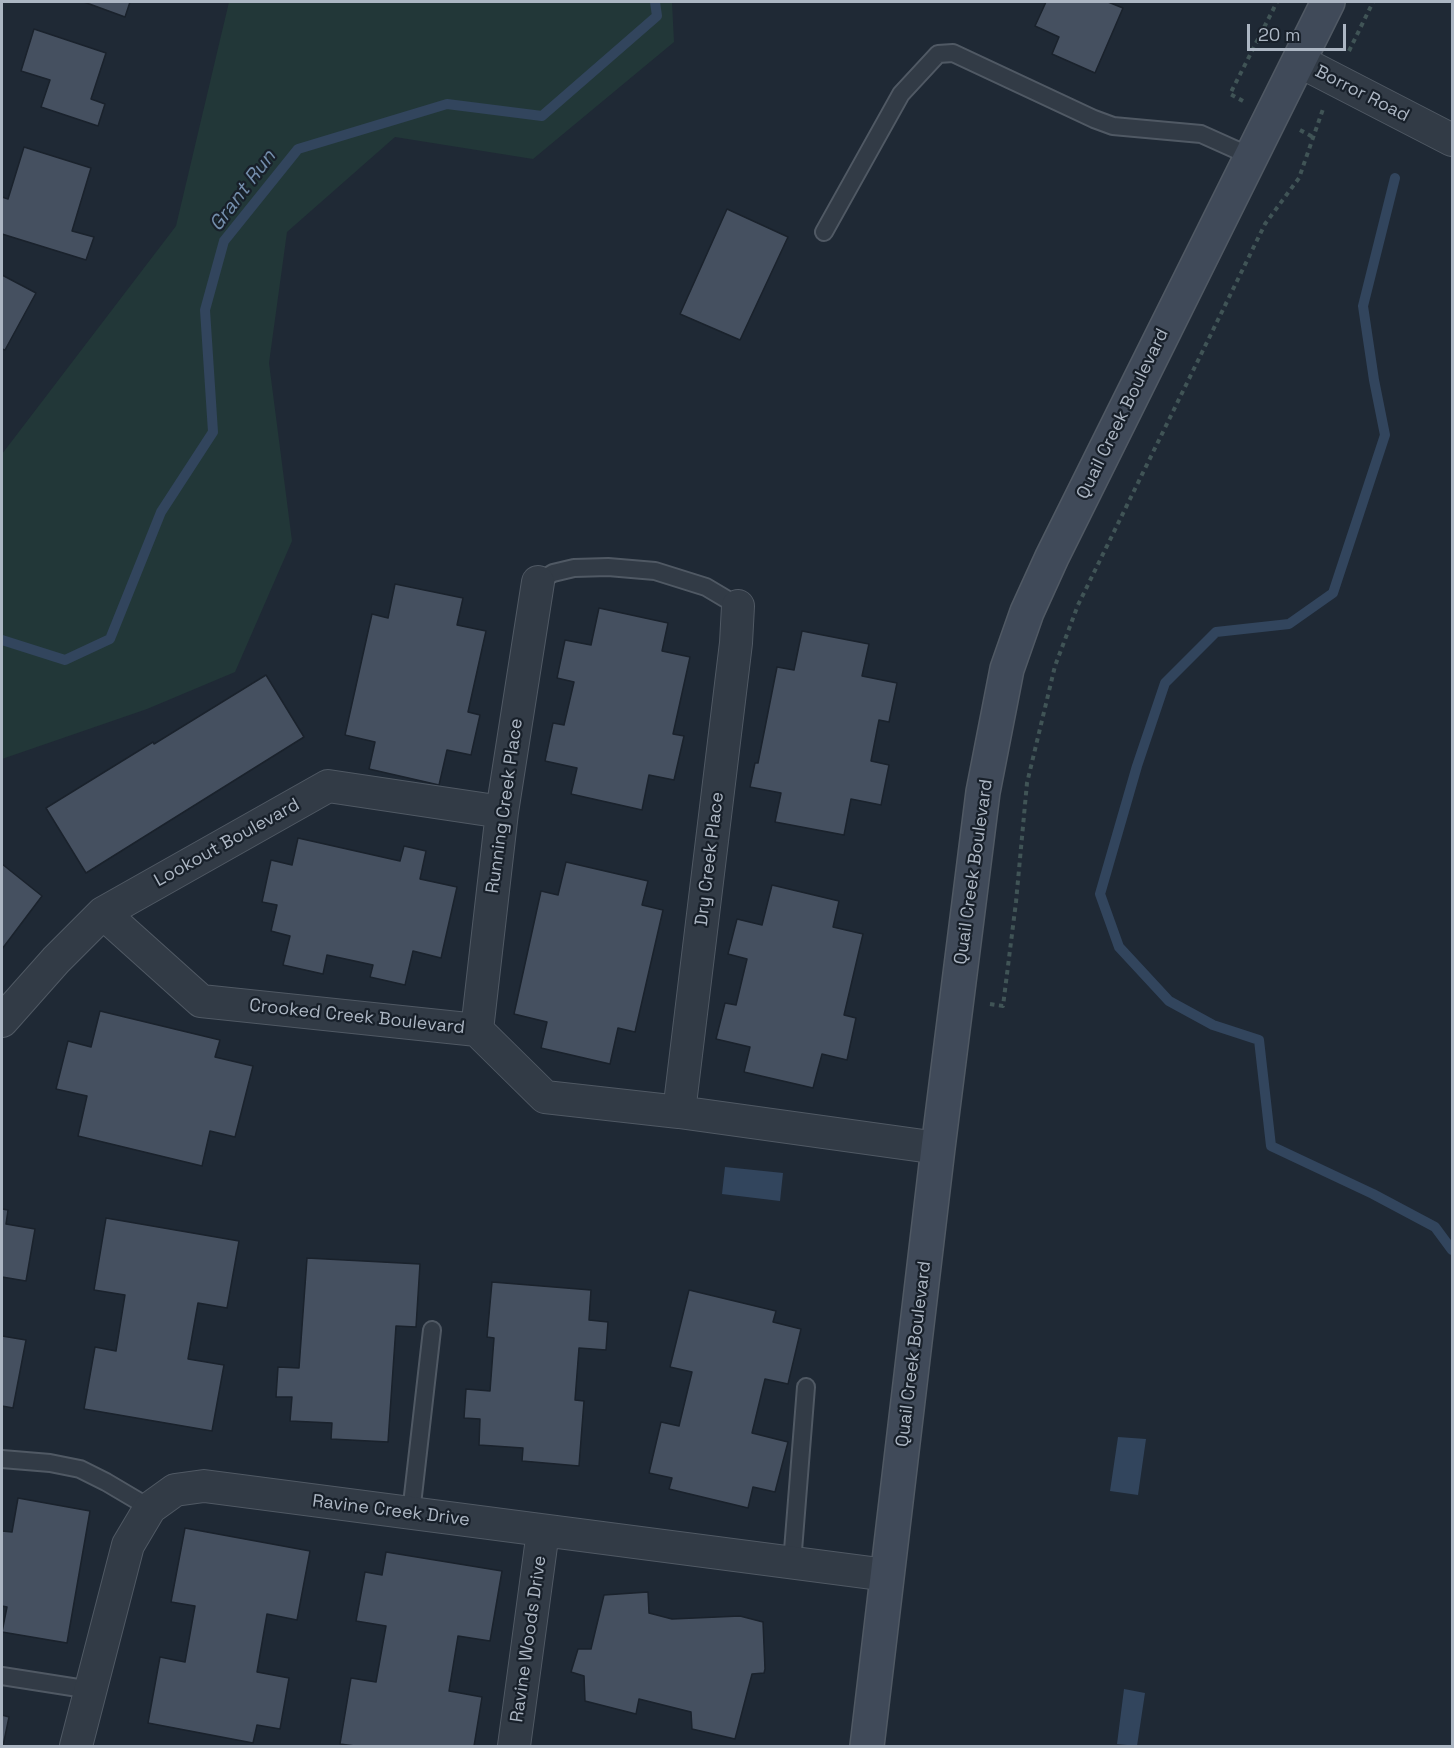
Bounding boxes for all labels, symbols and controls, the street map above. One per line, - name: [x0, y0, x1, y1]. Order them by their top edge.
- scale bar: [1250, 12, 1349, 50]
- text: 20 m: [1258, 23, 1301, 46]
- street label: Borror Road: [1311, 61, 1413, 127]
- water label: Grant Run: [205, 146, 281, 236]
- street label: Quail Creek Boulevard: [1072, 325, 1174, 503]
- street label: Running Creek Place: [482, 717, 528, 895]
- street label: Quail Creek Boulevard: [950, 778, 998, 966]
- street label: Dry Creek Place: [691, 791, 729, 927]
- street label: Lookout Boulevard: [151, 794, 303, 892]
- street label: Crooked Creek Boulevard: [248, 995, 466, 1039]
- street label: Quail Creek Boulevard: [892, 1260, 936, 1448]
- street label: Ravine Creek Drive: [311, 1491, 471, 1531]
- street label: Ravine Woods Drive: [507, 1554, 551, 1724]

